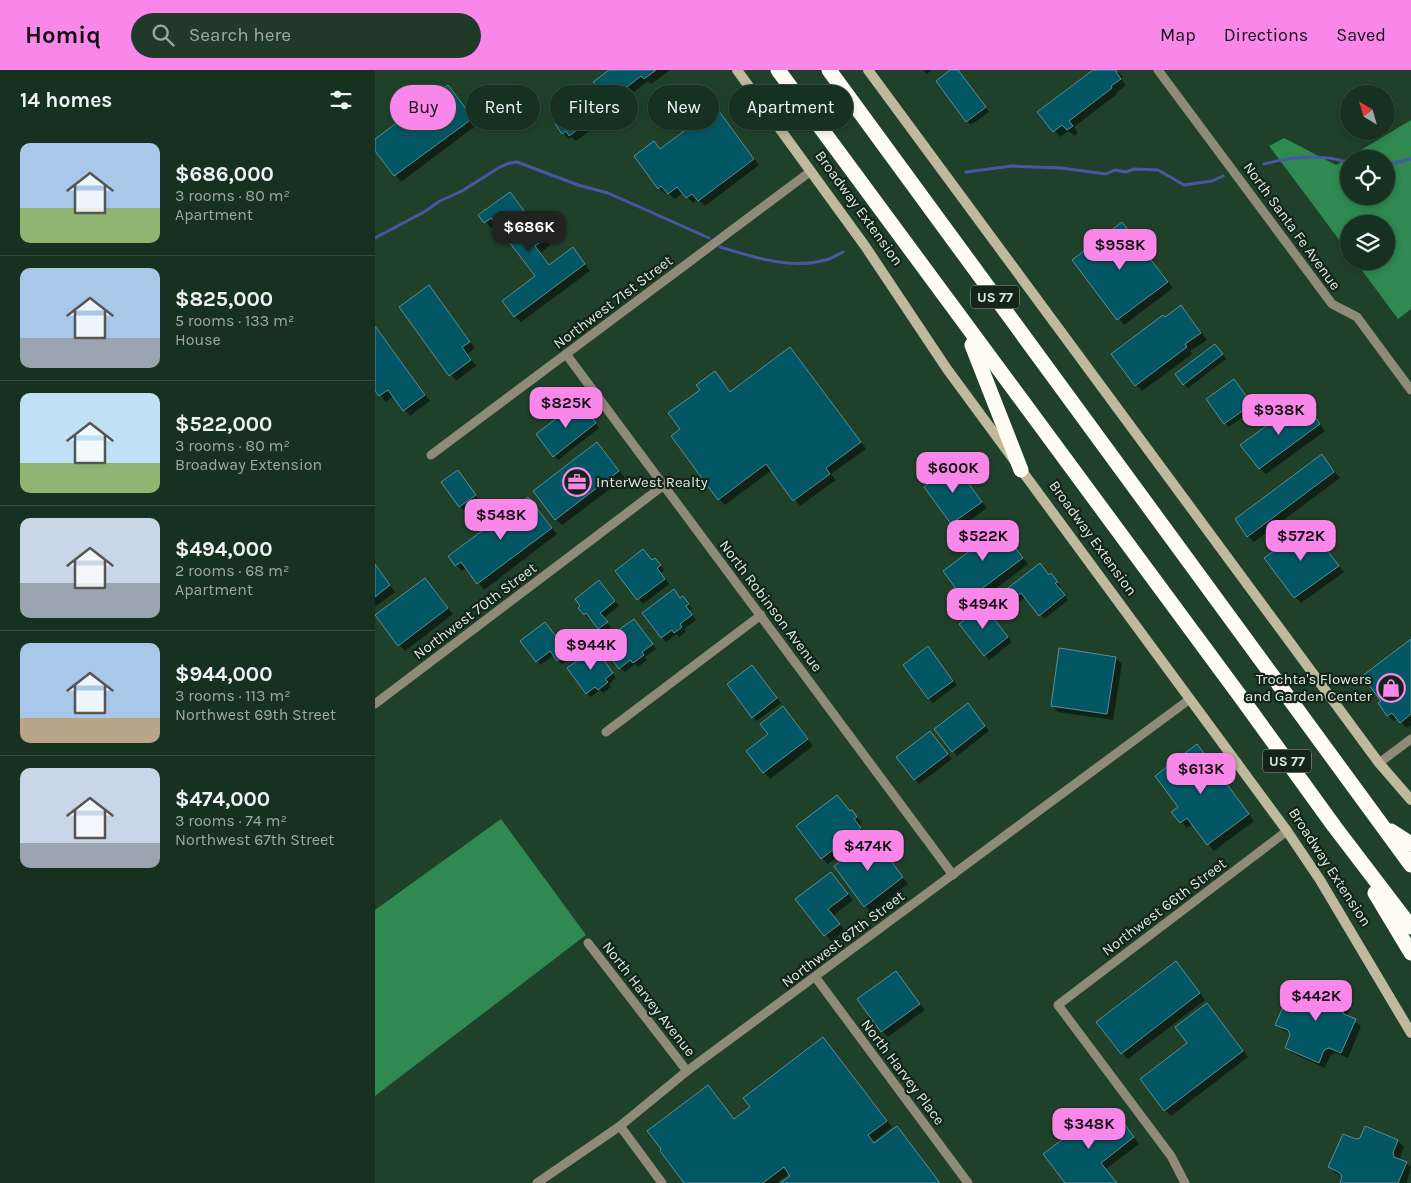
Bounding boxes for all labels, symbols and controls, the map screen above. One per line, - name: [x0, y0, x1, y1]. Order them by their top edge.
- search box: [131, 13, 481, 58]
- text: Homiq: [25, 21, 101, 49]
- icon: search: [149, 21, 177, 49]
- text: Search here: [189, 24, 291, 46]
- text: Map: [1160, 24, 1196, 46]
- text: Directions: [1224, 24, 1308, 46]
- text: Saved: [1336, 24, 1386, 46]
- chip: Buy: [390, 85, 456, 130]
- chip: Rent: [466, 85, 540, 130]
- chip: Filters: [550, 85, 638, 130]
- chip: New: [648, 85, 719, 130]
- chip: Apartment: [729, 85, 853, 130]
- north arrow: [1340, 85, 1395, 140]
- map controls: [1340, 85, 1395, 270]
- icon: filters: [327, 86, 355, 114]
- text: 14 homes: [20, 88, 112, 112]
- street label: Broadway Extension: [811, 147, 907, 269]
- button: locate: [1340, 150, 1395, 205]
- street label: North Santa Fe Avenue: [1239, 158, 1345, 294]
- text: $686,000: [175, 162, 274, 186]
- icon: home: [60, 163, 120, 223]
- text: 3 rooms · 80 m²: [175, 186, 290, 205]
- text: Apartment: [175, 205, 253, 224]
- pin: $686K: [494, 210, 564, 253]
- button: layers: [1340, 215, 1395, 270]
- text: $686K: [503, 217, 555, 236]
- pin: $958K: [1085, 228, 1155, 271]
- text: $958K: [1095, 235, 1145, 254]
- street label: Northwest 71st Street: [550, 251, 676, 353]
- road number: US 77: [971, 286, 1019, 308]
- text: $825,000: [175, 287, 273, 311]
- icon: home: [60, 288, 120, 348]
- text: 5 rooms · 133 m²: [175, 311, 294, 330]
- text: House: [175, 330, 221, 349]
- pin: $825K: [531, 386, 601, 429]
- text: $825K: [541, 393, 591, 412]
- pin: $938K: [1244, 394, 1314, 436]
- text: $938K: [1253, 400, 1305, 419]
- text: $522,000: [175, 412, 272, 436]
- icon: home: [60, 413, 120, 473]
- text: 3 rooms · 80 m²: [175, 436, 290, 455]
- pin: $600K: [918, 452, 988, 494]
- text: Broadway Extension: [175, 455, 322, 474]
- text: $600K: [927, 458, 979, 477]
- office icon: InterWest Realty: [562, 467, 592, 497]
- place label: InterWest Realty: [596, 473, 708, 491]
- street label: Broadway Extension: [1045, 477, 1141, 599]
- pin: $548K: [466, 498, 536, 541]
- text: $548K: [476, 505, 526, 524]
- pin: $522K: [948, 520, 1018, 562]
- pin: $572K: [1266, 520, 1336, 562]
- text: $522K: [958, 526, 1008, 545]
- text: $572K: [1277, 526, 1325, 545]
- text: $494,000: [175, 537, 272, 561]
- street label: North Robinson Avenue: [716, 537, 826, 675]
- icon: home: [60, 538, 120, 598]
- street label: Northwest 70th Street: [410, 559, 540, 663]
- text: 2 rooms · 68 m²: [175, 561, 289, 580]
- text: Apartment: [175, 580, 253, 599]
- pin: $494K: [948, 588, 1018, 630]
- text: $494K: [958, 594, 1008, 613]
- pin: $944K: [556, 628, 626, 671]
- text: $944K: [566, 635, 616, 654]
- text: $944,000: [175, 662, 272, 686]
- icon: home: [60, 663, 120, 723]
- place label: Trochta's Flowers and Garden Center: [1245, 670, 1373, 705]
- shop icon: Trochta's Flowers and Garden Center: [1376, 673, 1406, 703]
- text: 3 rooms · 113 m²: [175, 686, 291, 705]
- text: Northwest 69th Street: [175, 705, 336, 724]
- road number: US 77: [1263, 749, 1311, 772]
- pin: $613K: [1166, 752, 1236, 795]
- text: $613K: [1178, 759, 1224, 778]
- text: $474,000: [175, 787, 270, 811]
- icon: home: [60, 788, 120, 848]
- street label: Broadway Extension: [1285, 804, 1375, 930]
- text: 3 rooms · 74 m²: [175, 811, 287, 830]
- text: Northwest 67th Street: [175, 830, 334, 849]
- pin: $474K: [833, 830, 903, 872]
- text: $474K: [844, 836, 892, 855]
- street label: Northwest 66th Street: [1098, 854, 1230, 960]
- street label: Northwest 67th Street: [778, 887, 908, 991]
- street label: North Harvey Avenue: [599, 938, 699, 1060]
- pin: $442K: [1281, 980, 1351, 1022]
- text: $442K: [1291, 986, 1341, 1005]
- street label: North Harvey Place: [857, 1016, 949, 1128]
- pin: $348K: [1054, 1108, 1124, 1150]
- text: $348K: [1063, 1114, 1115, 1133]

